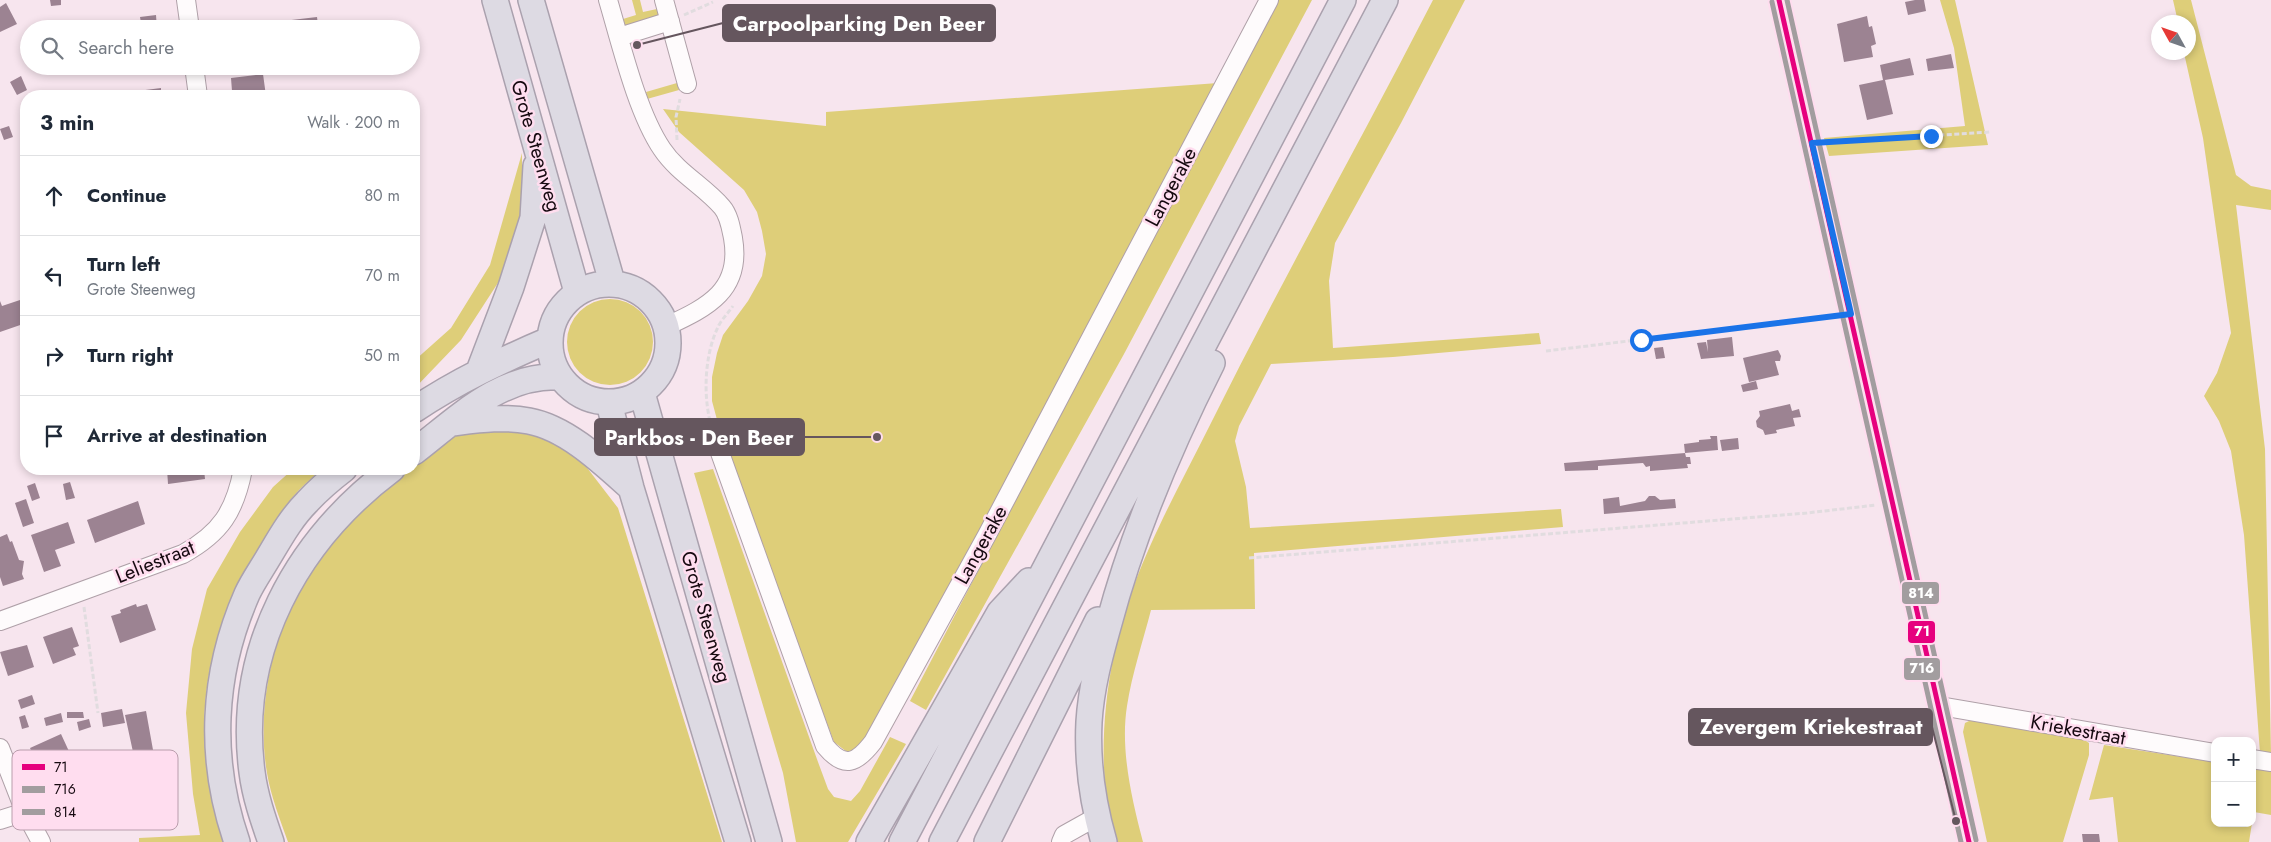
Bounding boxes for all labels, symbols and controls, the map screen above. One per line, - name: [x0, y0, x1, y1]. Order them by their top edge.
- callout: Carpoolparking Den Beer: [723, 5, 995, 41]
- text: Carpoolparking Den Beer: [733, 9, 986, 39]
- north arrow: [2151, 15, 2196, 60]
- search box: [20, 20, 420, 75]
- icon: search: [38, 34, 66, 62]
- text: Search here: [78, 34, 174, 61]
- street label: Grote Steenweg: [503, 77, 569, 215]
- text: 3 min: [40, 108, 94, 138]
- text: Walk · 200 m: [307, 111, 400, 134]
- route end: [1920, 125, 1943, 148]
- street label: Langerake: [1138, 142, 1204, 232]
- icon: ahead: [40, 182, 68, 210]
- text: Continue: [87, 182, 166, 209]
- text: 80 m: [364, 184, 400, 207]
- text: Turn left: [87, 251, 160, 278]
- icon: left: [40, 262, 68, 290]
- text: 70 m: [365, 264, 400, 287]
- text: Grote Steenweg: [87, 278, 196, 301]
- route start: [1630, 329, 1653, 352]
- icon: right: [40, 342, 68, 370]
- text: Turn right: [87, 342, 173, 369]
- text: 50 m: [364, 344, 400, 367]
- callout: Parkbos - Den Beer: [595, 419, 804, 455]
- icon: arrive: [40, 422, 68, 450]
- text: Arrive at destination: [87, 422, 267, 449]
- text: Parkbos - Den Beer: [604, 423, 794, 453]
- street label: Langerake: [947, 500, 1015, 590]
- street label: Leliestraat: [111, 533, 199, 591]
- street label: Grote Steenweg: [673, 548, 739, 686]
- line badge: 814: [1901, 581, 1940, 605]
- text: 814: [1908, 583, 1934, 603]
- line badge: 71: [1907, 620, 1936, 644]
- text: 71: [1914, 621, 1930, 641]
- line badge: 716: [1903, 657, 1941, 681]
- text: 716: [1910, 658, 1934, 678]
- street label: Kriekestraat: [2028, 707, 2128, 753]
- callout: Zevergem Kriekestraat: [1689, 709, 1932, 745]
- text: Zevergem Kriekestraat: [1700, 712, 1923, 742]
- map controls: [2211, 737, 2256, 827]
- button: +: [2211, 737, 2256, 782]
- legend: [12, 750, 178, 830]
- text: 71: [54, 757, 68, 777]
- text: 716: [54, 779, 76, 799]
- button: −: [2211, 782, 2256, 827]
- text: 814: [54, 802, 76, 822]

